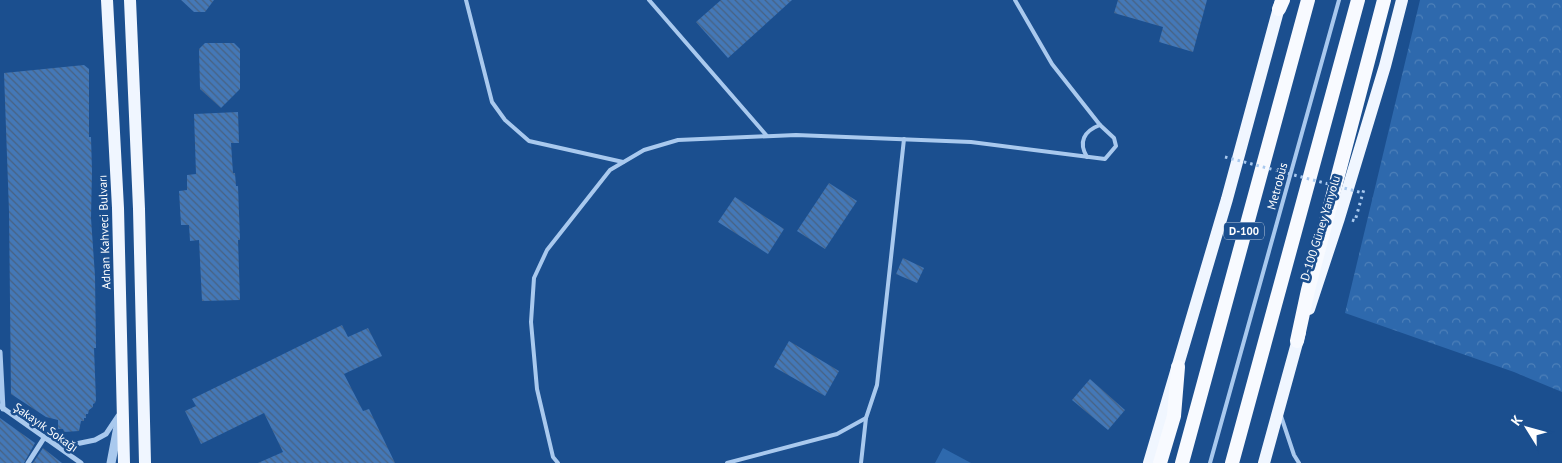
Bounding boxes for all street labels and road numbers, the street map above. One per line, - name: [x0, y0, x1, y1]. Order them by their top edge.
- street label: Metrobüs: [1264, 161, 1290, 211]
- street label: D-100 Güney Yanyolu: [1297, 173, 1343, 283]
- street label: Adnan Kahveci Bulvarı: [95, 174, 113, 290]
- road number: D-100: [1224, 222, 1264, 240]
- street label: Şakayık Sokağı: [11, 399, 81, 455]

